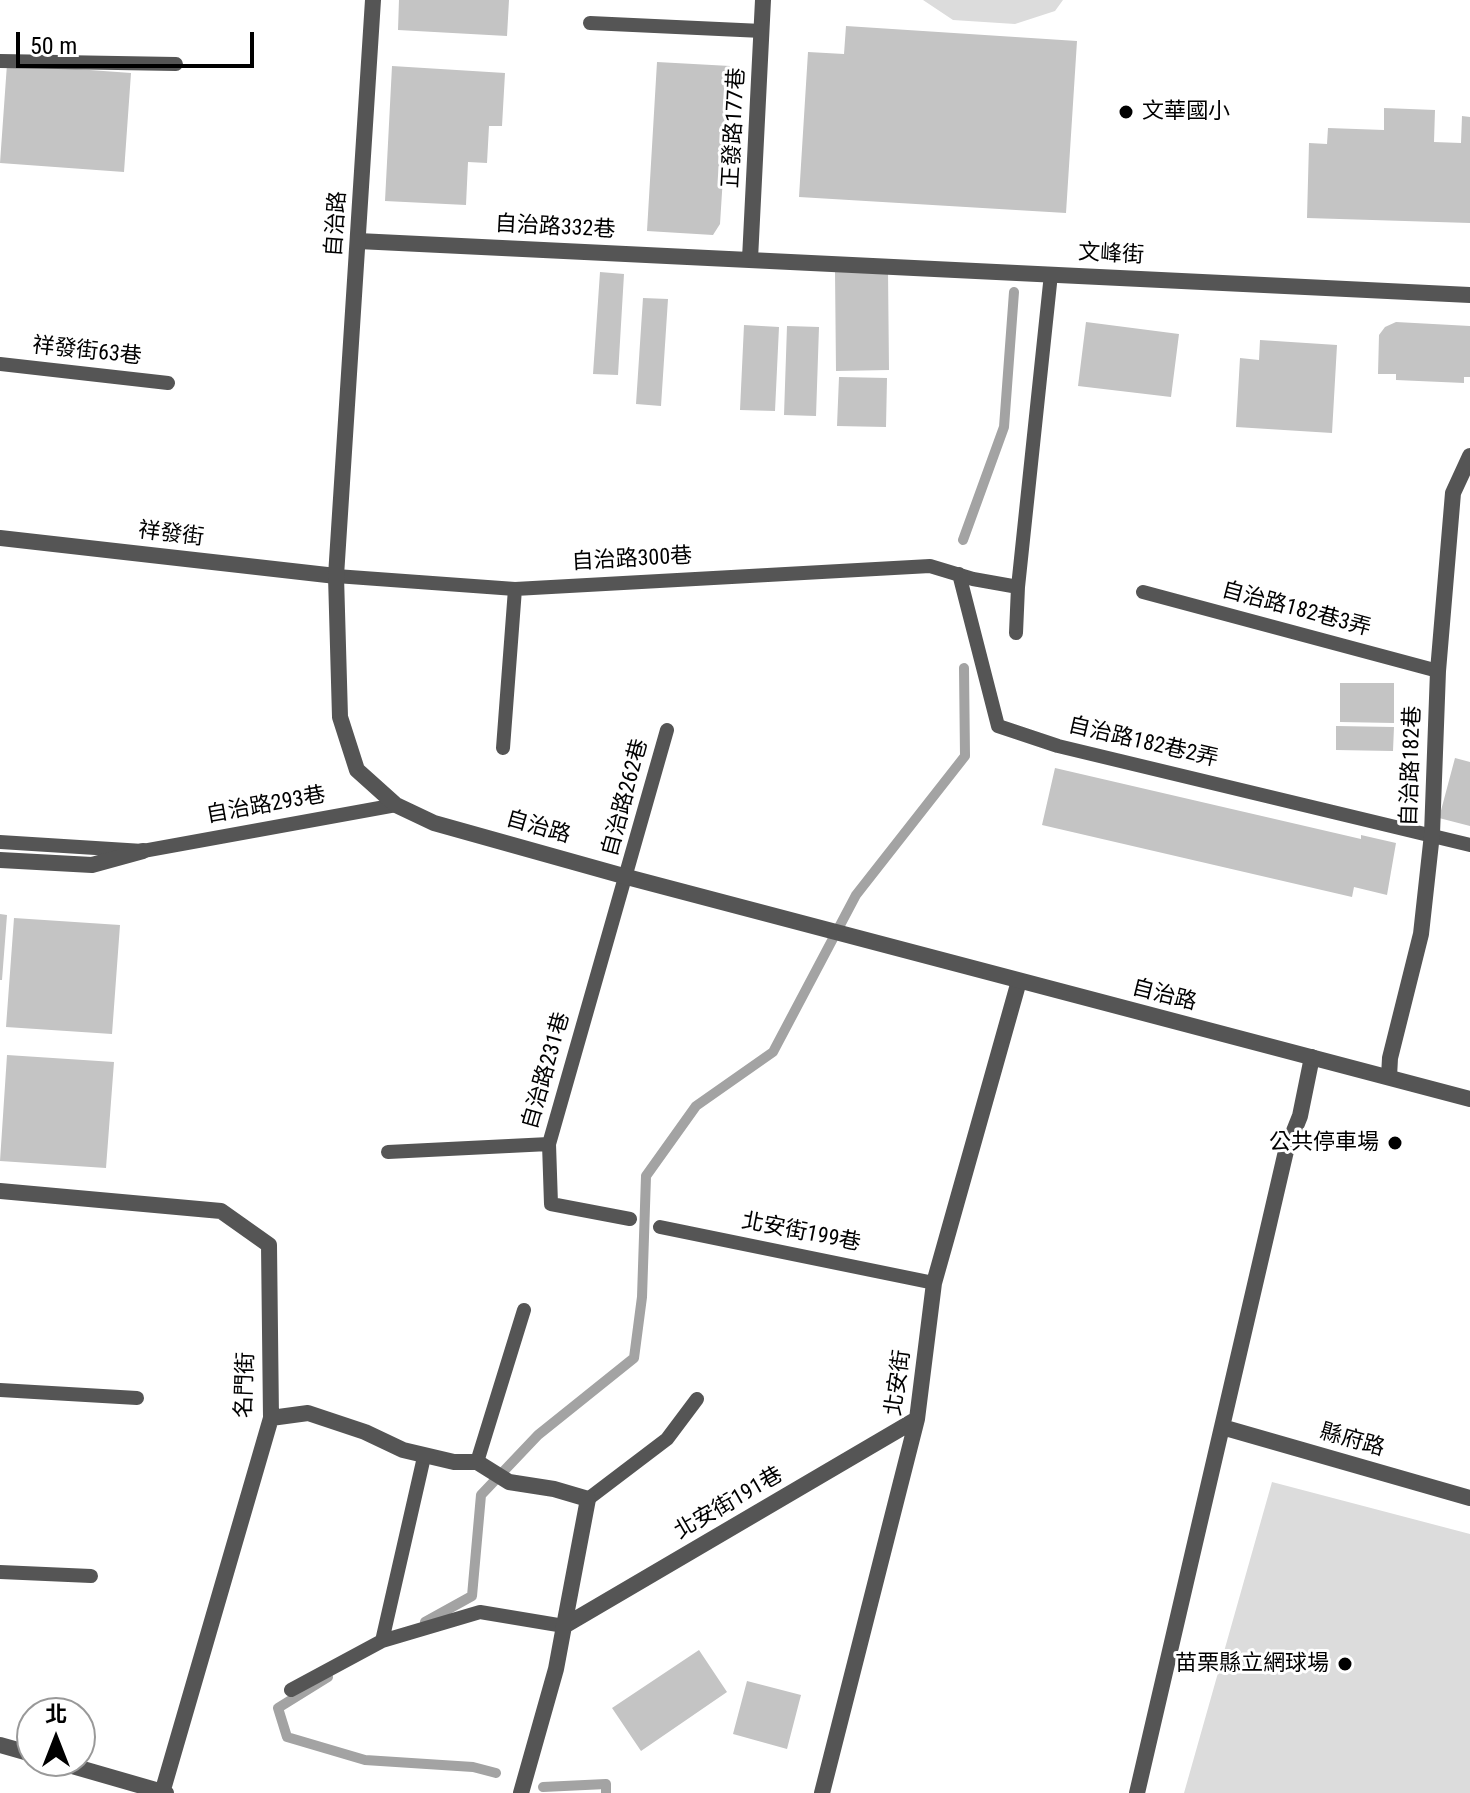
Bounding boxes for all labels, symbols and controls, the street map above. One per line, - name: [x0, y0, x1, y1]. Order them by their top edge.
- scale bar: [20, 16, 258, 66]
- text: 50 m: [30, 32, 77, 60]
- street label: 正發路177巷: [719, 67, 751, 189]
- place label: 文華國小: [1142, 99, 1230, 125]
- marker: 文華國小: [1117, 103, 1135, 121]
- street label: 自治路: [322, 190, 352, 258]
- street label: 自治路332巷: [494, 212, 616, 244]
- street label: 文峰街: [1077, 240, 1145, 270]
- street label: 祥發街63巷: [31, 333, 143, 371]
- street label: 祥發街: [137, 518, 205, 552]
- street label: 自治路300巷: [571, 544, 693, 576]
- street label: 自治路182巷3弄: [1218, 577, 1374, 643]
- street label: 自治路182巷: [1397, 705, 1427, 827]
- street label: 自治路182巷2弄: [1065, 713, 1221, 773]
- street label: 自治路262巷: [598, 736, 654, 860]
- street label: 自治路293巷: [204, 783, 328, 829]
- street label: 自治路: [503, 806, 573, 850]
- street label: 自治路: [1129, 975, 1199, 1017]
- street label: 自治路231巷: [518, 1009, 576, 1133]
- place label: 公共停車場: [1269, 1130, 1379, 1156]
- marker: 公共停車場: [1386, 1134, 1404, 1152]
- street label: 北安街199巷: [739, 1209, 863, 1257]
- street label: 北安街: [881, 1348, 917, 1418]
- street label: 名門街: [232, 1352, 260, 1418]
- street label: 縣府路: [1317, 1419, 1387, 1463]
- street label: 北安街191巷: [670, 1462, 788, 1546]
- place label: 苗栗縣立網球場: [1175, 1651, 1329, 1677]
- marker: 苗栗縣立網球場: [1336, 1655, 1354, 1673]
- north arrow: [16, 1697, 96, 1777]
- text: 北: [45, 1702, 67, 1727]

